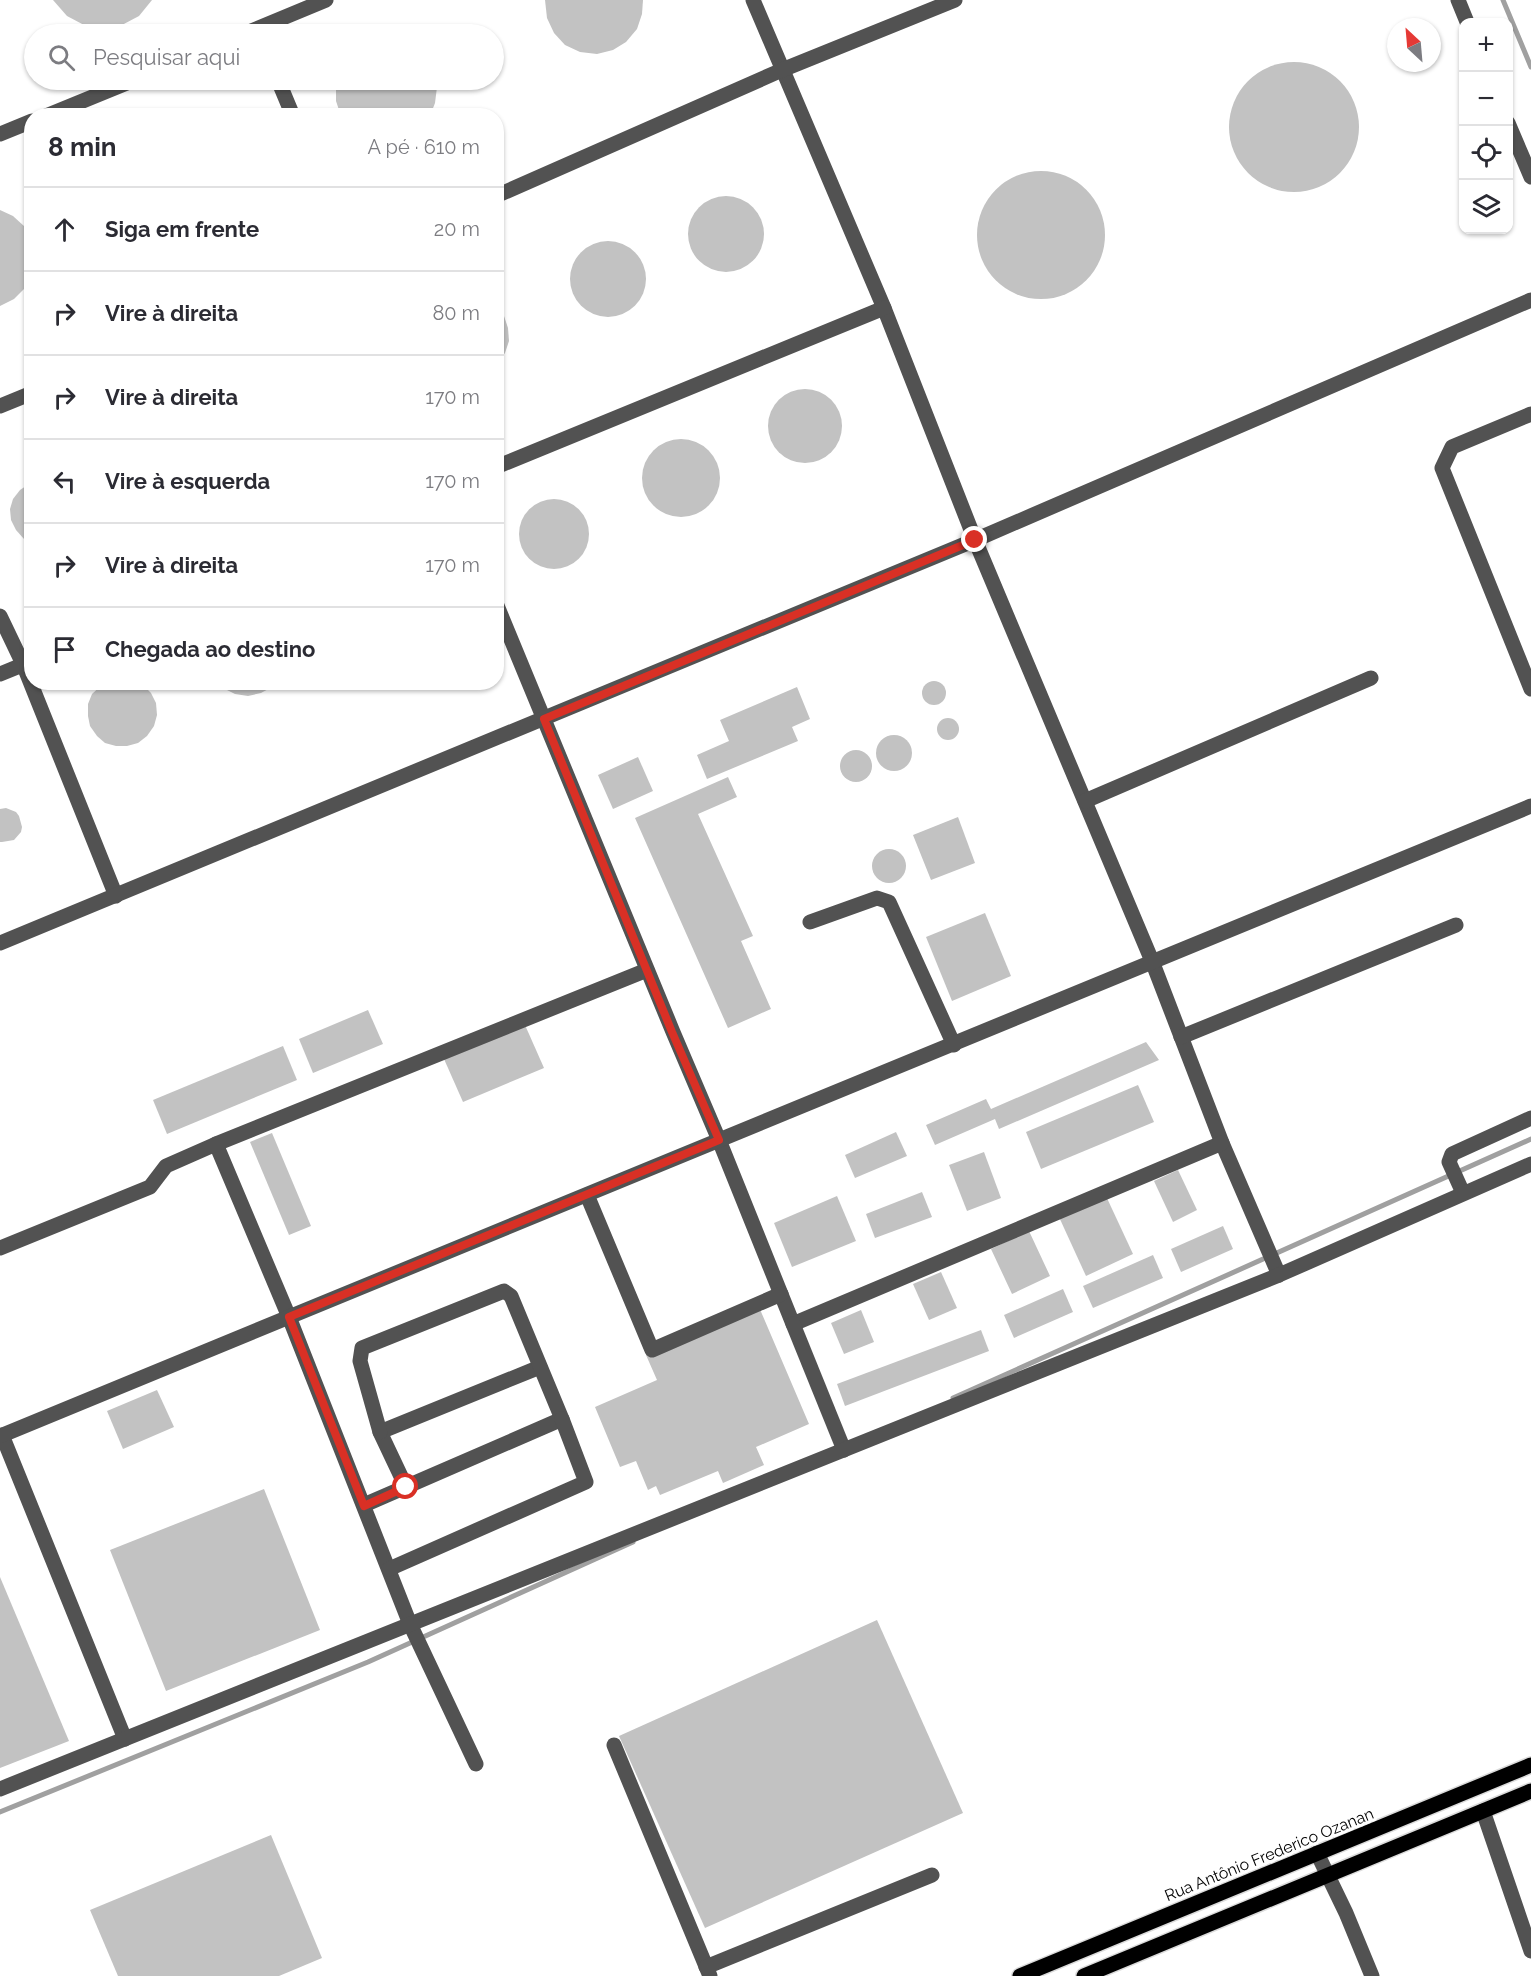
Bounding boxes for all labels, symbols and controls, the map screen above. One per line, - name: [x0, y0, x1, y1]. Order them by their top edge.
- north arrow: [1387, 18, 1441, 72]
- map controls: [1459, 18, 1513, 234]
- button: +: [1459, 18, 1513, 72]
- search box: [24, 24, 504, 90]
- icon: search: [45, 41, 78, 74]
- text: Pesquisar aqui: [93, 44, 240, 70]
- button: −: [1459, 72, 1513, 126]
- button: locate: [1459, 126, 1513, 180]
- text: 8 min: [48, 132, 116, 162]
- text: A pé · 610 m: [368, 135, 480, 159]
- button: layers: [1459, 180, 1513, 234]
- icon: ahead: [48, 213, 81, 246]
- text: Siga em frente: [105, 216, 259, 242]
- text: 20 m: [434, 217, 480, 241]
- icon: right: [48, 297, 81, 330]
- text: Vire à direita: [105, 300, 238, 326]
- text: 80 m: [432, 301, 480, 325]
- icon: right: [48, 381, 81, 414]
- text: Vire à direita: [105, 384, 238, 410]
- text: 170 m: [425, 385, 480, 409]
- icon: left: [48, 465, 81, 498]
- text: Vire à esquerda: [105, 468, 270, 494]
- text: 170 m: [425, 469, 480, 493]
- route end: [961, 526, 987, 552]
- icon: right: [48, 549, 81, 582]
- text: Vire à direita: [105, 552, 238, 578]
- text: 170 m: [425, 553, 480, 577]
- icon: arrive: [48, 633, 81, 666]
- text: Chegada ao destino: [105, 636, 315, 662]
- route start: [392, 1473, 418, 1499]
- street label: Rua Antônio Frederico Ozanan: [1162, 1804, 1376, 1905]

